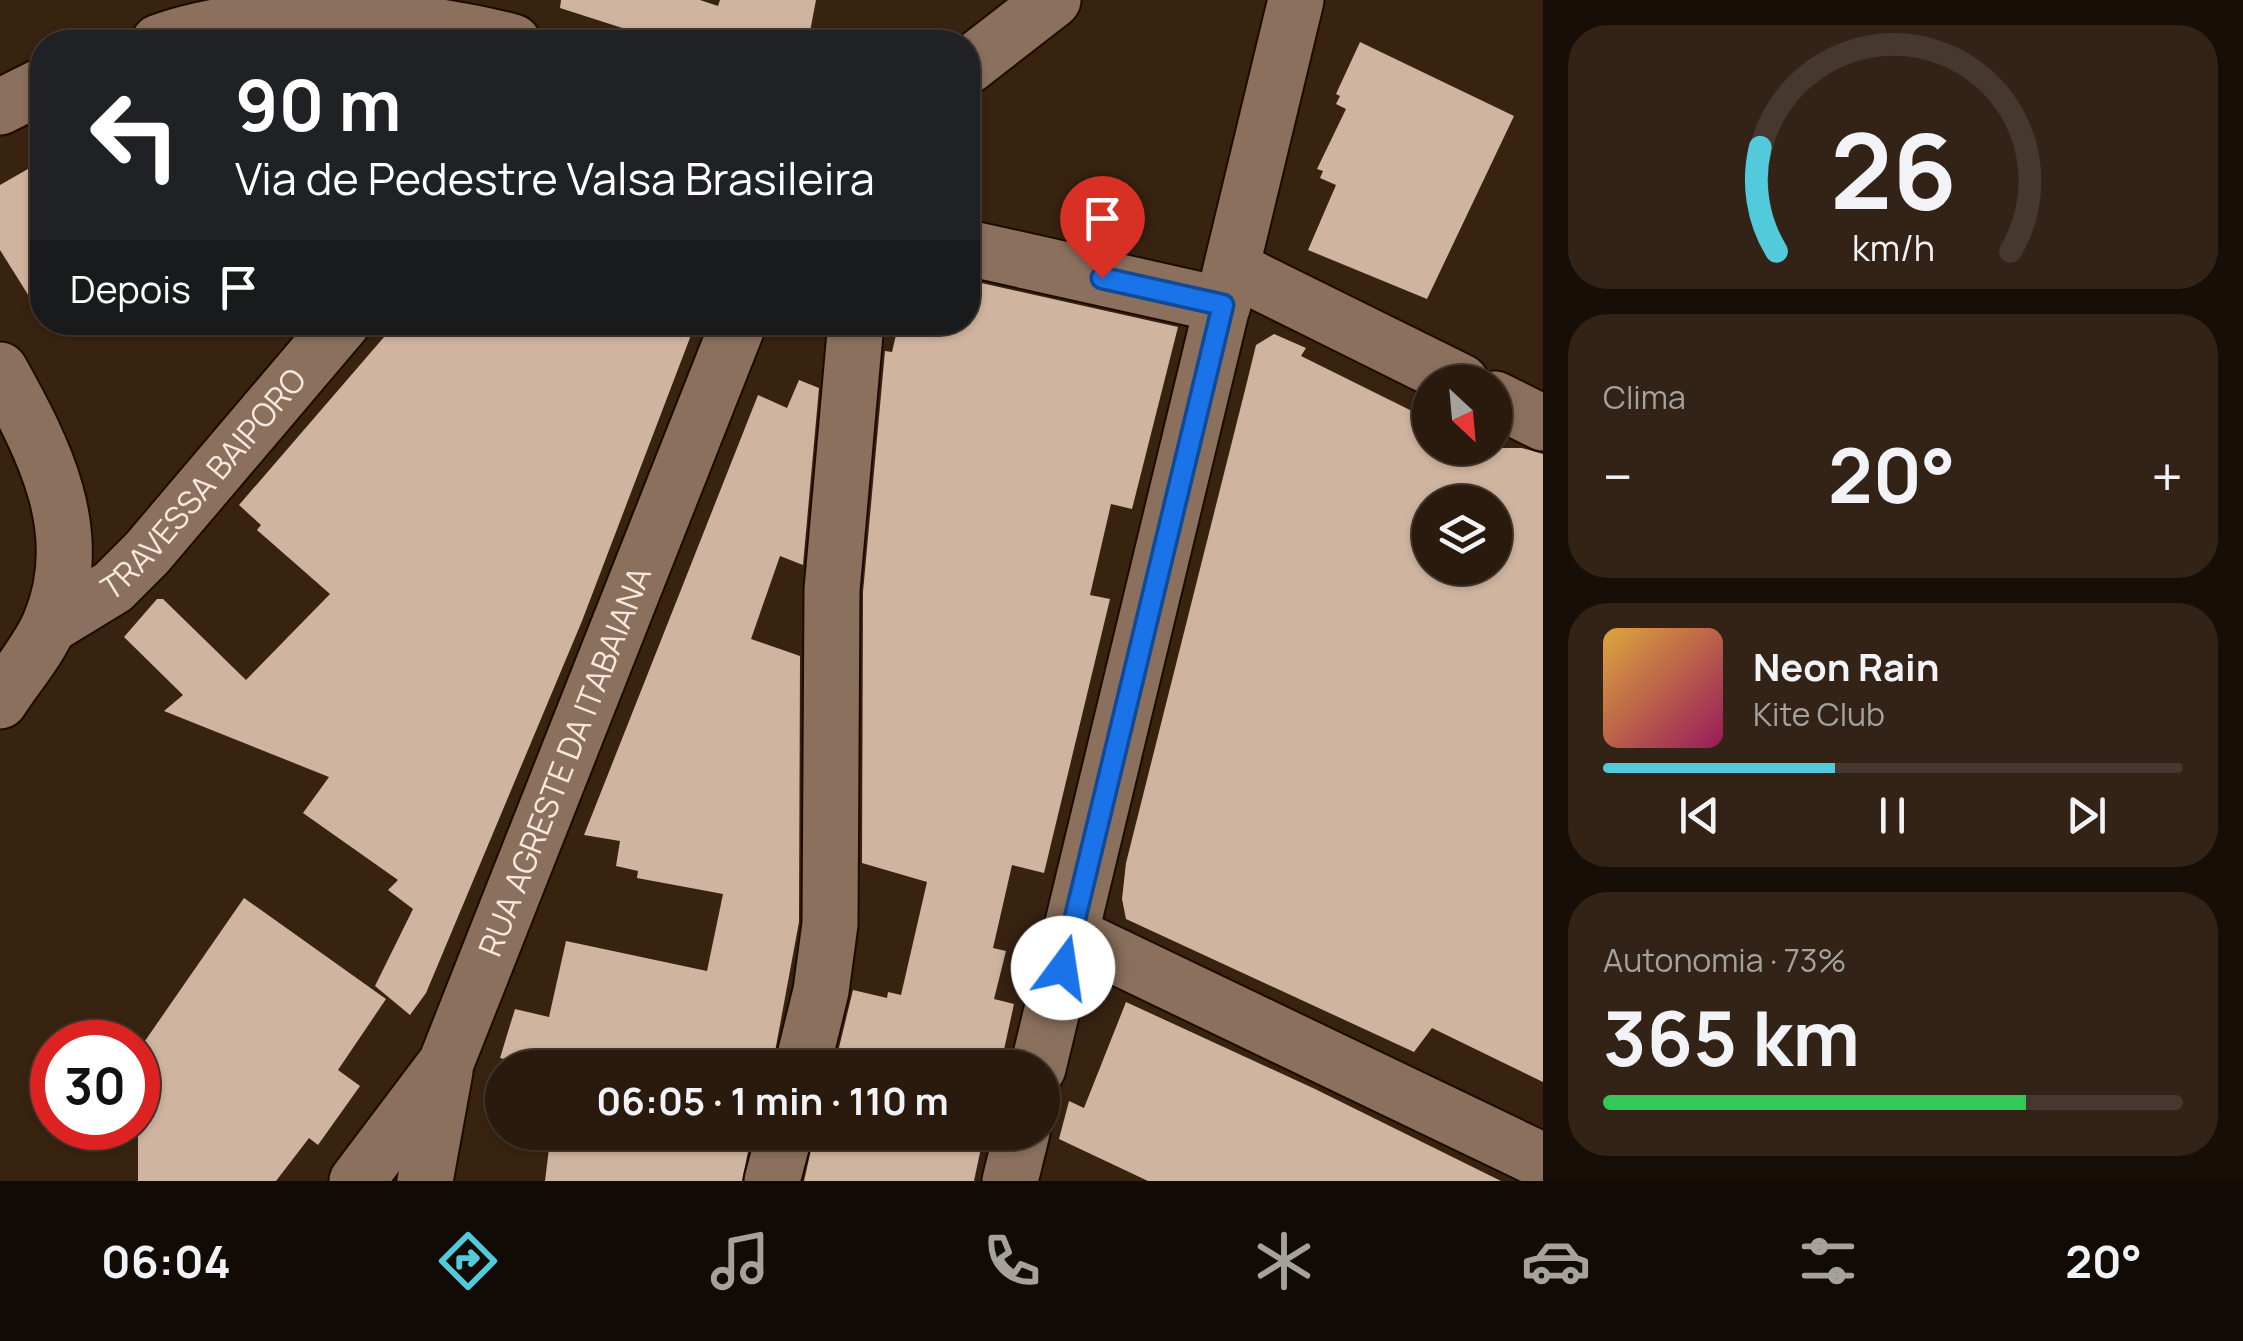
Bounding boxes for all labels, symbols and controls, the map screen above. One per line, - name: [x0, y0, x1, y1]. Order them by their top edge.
- text: 90 m: [235, 56, 402, 152]
- icon: left: [70, 70, 200, 200]
- text: 26: [1830, 98, 1956, 240]
- text: Via de Pedestre Valsa Brasileira: [235, 147, 875, 209]
- pin: [1060, 176, 1145, 279]
- icon: arrive: [1075, 191, 1130, 246]
- text: km/h: [1851, 223, 1935, 272]
- icon: arrive: [211, 260, 266, 315]
- text: Depois: [70, 262, 191, 314]
- street label: TRAVESSA BAIPORO: [93, 358, 316, 610]
- north arrow: [1412, 365, 1512, 465]
- map controls: [1412, 365, 1512, 585]
- text: Clima: [1603, 375, 1686, 419]
- text: 20°: [1828, 423, 1956, 526]
- text: −: [1603, 438, 1633, 514]
- text: +: [2151, 438, 2183, 514]
- button: layers: [1412, 485, 1512, 585]
- street label: RUA AGRESTE DA ITABAIANA: [467, 560, 661, 962]
- text: Neon Rain: [1753, 640, 1939, 692]
- text: Kite Club: [1753, 692, 1885, 736]
- icon: previous: [1672, 788, 1727, 843]
- icon: pause: [1865, 788, 1920, 843]
- icon: next: [2059, 788, 2114, 843]
- position arrow: [1011, 916, 1115, 1020]
- text: Autonomia · 73%: [1603, 938, 1846, 982]
- text: 365 km: [1603, 986, 1860, 1089]
- speed limit sign: 30: [30, 1020, 160, 1150]
- text: 06:05 · 1 min · 110 m: [596, 1074, 949, 1126]
- icon: directions: [433, 1226, 503, 1296]
- icon: music: [705, 1226, 775, 1296]
- icon: phone: [977, 1226, 1047, 1296]
- icon: climate: [1249, 1226, 1319, 1296]
- icon: car: [1521, 1226, 1591, 1296]
- icon: filters: [1793, 1226, 1863, 1296]
- text: 06:04: [101, 1230, 231, 1292]
- text: 20°: [2065, 1230, 2142, 1292]

